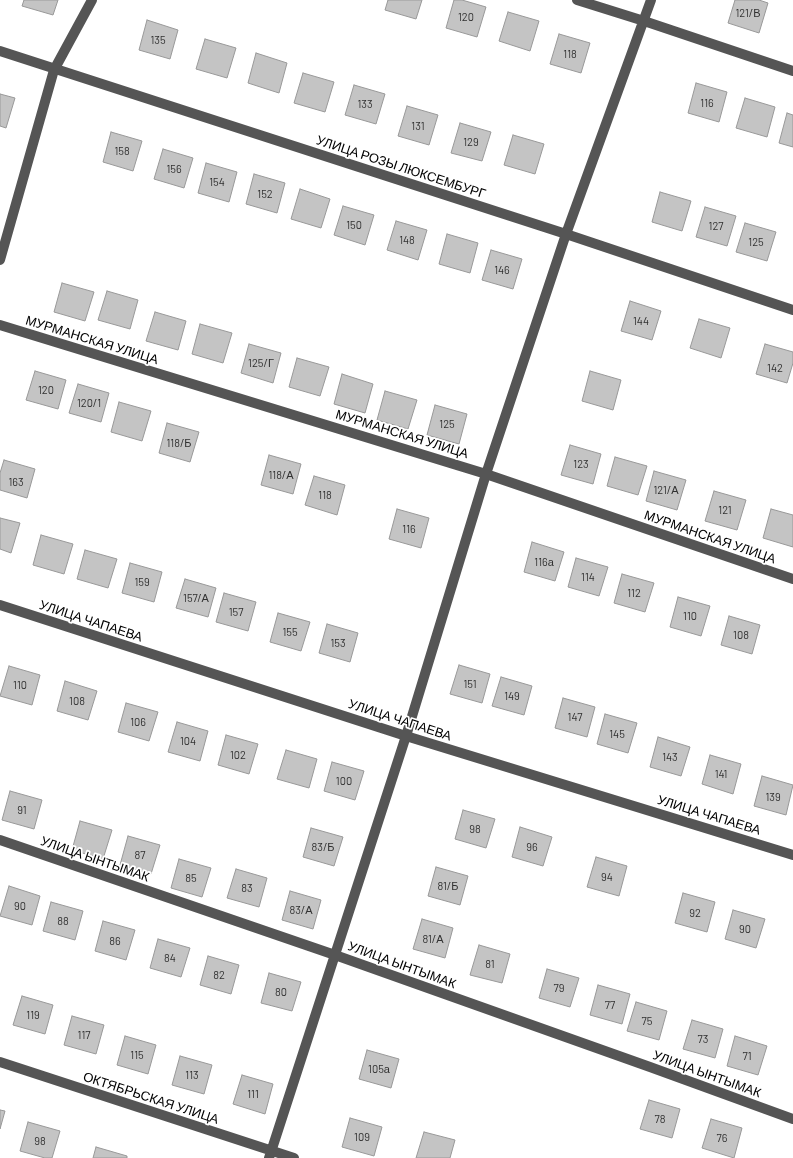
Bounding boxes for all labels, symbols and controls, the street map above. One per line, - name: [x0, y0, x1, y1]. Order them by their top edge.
- house number: 121/В: [735, 6, 761, 20]
- house number: 120: [458, 10, 474, 24]
- house number: 135: [150, 33, 166, 47]
- house number: 118: [563, 47, 577, 61]
- house number: 116: [700, 96, 714, 110]
- house number: 133: [357, 97, 373, 111]
- house number: 131: [411, 119, 425, 133]
- street label: УЛИЦА РОЗЫ ЛЮКСЕМБУРГ: [314, 132, 488, 202]
- house number: 129: [463, 135, 479, 149]
- house number: 158: [114, 144, 130, 158]
- house number: 156: [166, 162, 182, 176]
- house number: 154: [209, 175, 225, 189]
- house number: 152: [257, 187, 273, 201]
- house number: 150: [346, 218, 362, 232]
- house number: 127: [709, 219, 723, 233]
- house number: 148: [399, 233, 415, 247]
- house number: 125: [748, 235, 764, 249]
- house number: 146: [494, 263, 510, 277]
- street label: МУРМАНСКАЯ УЛИЦА: [24, 312, 160, 368]
- house number: 144: [633, 314, 649, 328]
- house number: 125/Г: [248, 356, 274, 370]
- house number: 142: [767, 361, 783, 375]
- house number: 120: [38, 383, 54, 397]
- house number: 120/1: [77, 396, 101, 410]
- street label: МУРМАНСКАЯ УЛИЦА: [334, 406, 470, 462]
- house number: 125: [439, 417, 455, 431]
- house number: 118/Б: [166, 436, 192, 450]
- house number: 123: [573, 457, 589, 471]
- house number: 118/А: [268, 468, 294, 482]
- house number: 163: [8, 475, 24, 489]
- house number: 121/А: [653, 483, 679, 497]
- house number: 118: [318, 488, 332, 502]
- house number: 121: [718, 503, 732, 517]
- street label: МУРМАНСКАЯ УЛИЦА: [642, 507, 778, 567]
- house number: 116: [402, 522, 416, 536]
- house number: 116а: [534, 555, 554, 569]
- house number: 114: [581, 570, 595, 584]
- house number: 159: [134, 575, 150, 589]
- house number: 112: [627, 586, 641, 600]
- house number: 157/А: [183, 591, 209, 605]
- street label: УЛИЦА ЧАПАЕВА: [38, 597, 144, 645]
- house number: 157: [229, 605, 243, 619]
- house number: 110: [683, 609, 697, 623]
- house number: 155: [282, 625, 298, 639]
- house number: 108: [733, 628, 749, 642]
- house number: 153: [330, 636, 346, 650]
- house number: 151: [463, 677, 477, 691]
- house number: 110: [13, 678, 27, 692]
- house number: 149: [504, 689, 520, 703]
- house number: 108: [69, 694, 85, 708]
- street label: УЛИЦА ЧАПАЕВА: [347, 696, 453, 744]
- house number: 147: [568, 710, 582, 724]
- house number: 106: [130, 715, 146, 729]
- house number: 145: [609, 727, 625, 741]
- house number: 104: [180, 734, 196, 748]
- house number: 102: [230, 748, 246, 762]
- house number: 143: [662, 750, 678, 764]
- house number: 141: [715, 767, 727, 781]
- house number: 100: [336, 774, 352, 788]
- house number: 139: [765, 790, 781, 804]
- street label: УЛИЦА ЧАПАЕВА: [655, 792, 763, 838]
- house number: 91: [17, 803, 27, 817]
- house number: 98: [469, 822, 481, 836]
- street label: УЛИЦА ЫНТЫМАК: [39, 833, 151, 885]
- house number: 83/Б: [311, 840, 335, 854]
- house number: 96: [526, 840, 538, 854]
- house number: 87: [135, 848, 145, 862]
- house number: 94: [601, 870, 613, 884]
- house number: 85: [185, 871, 197, 885]
- house number: 81/Б: [438, 879, 458, 893]
- house number: 83: [241, 881, 253, 895]
- house number: 90: [14, 899, 26, 913]
- house number: 83/А: [289, 903, 313, 917]
- house number: 92: [689, 906, 701, 920]
- house number: 88: [57, 914, 69, 928]
- house number: 90: [739, 922, 751, 936]
- house number: 81/А: [422, 932, 444, 946]
- house number: 86: [109, 934, 121, 948]
- street label: УЛИЦА ЫНТЫМАК: [346, 938, 458, 992]
- house number: 84: [164, 951, 176, 965]
- house number: 81: [485, 957, 495, 971]
- house number: 82: [213, 968, 225, 982]
- house number: 79: [554, 981, 564, 995]
- house number: 80: [275, 985, 287, 999]
- house number: 77: [605, 998, 615, 1012]
- house number: 119: [26, 1008, 40, 1022]
- house number: 75: [642, 1014, 652, 1028]
- house number: 117: [78, 1028, 90, 1042]
- house number: 73: [698, 1032, 708, 1046]
- street label: УЛИЦА ЫНТЫМАК: [651, 1047, 763, 1101]
- house number: 115: [130, 1048, 144, 1062]
- house number: 71: [742, 1049, 752, 1063]
- house number: 105а: [368, 1062, 390, 1076]
- house number: 113: [185, 1068, 199, 1082]
- street label: ОКТЯБРЬСКАЯ УЛИЦА: [81, 1069, 221, 1127]
- house number: 111: [247, 1087, 259, 1101]
- house number: 78: [655, 1112, 665, 1126]
- house number: 109: [354, 1130, 370, 1144]
- house number: 76: [717, 1131, 727, 1145]
- house number: 98: [34, 1134, 46, 1148]

